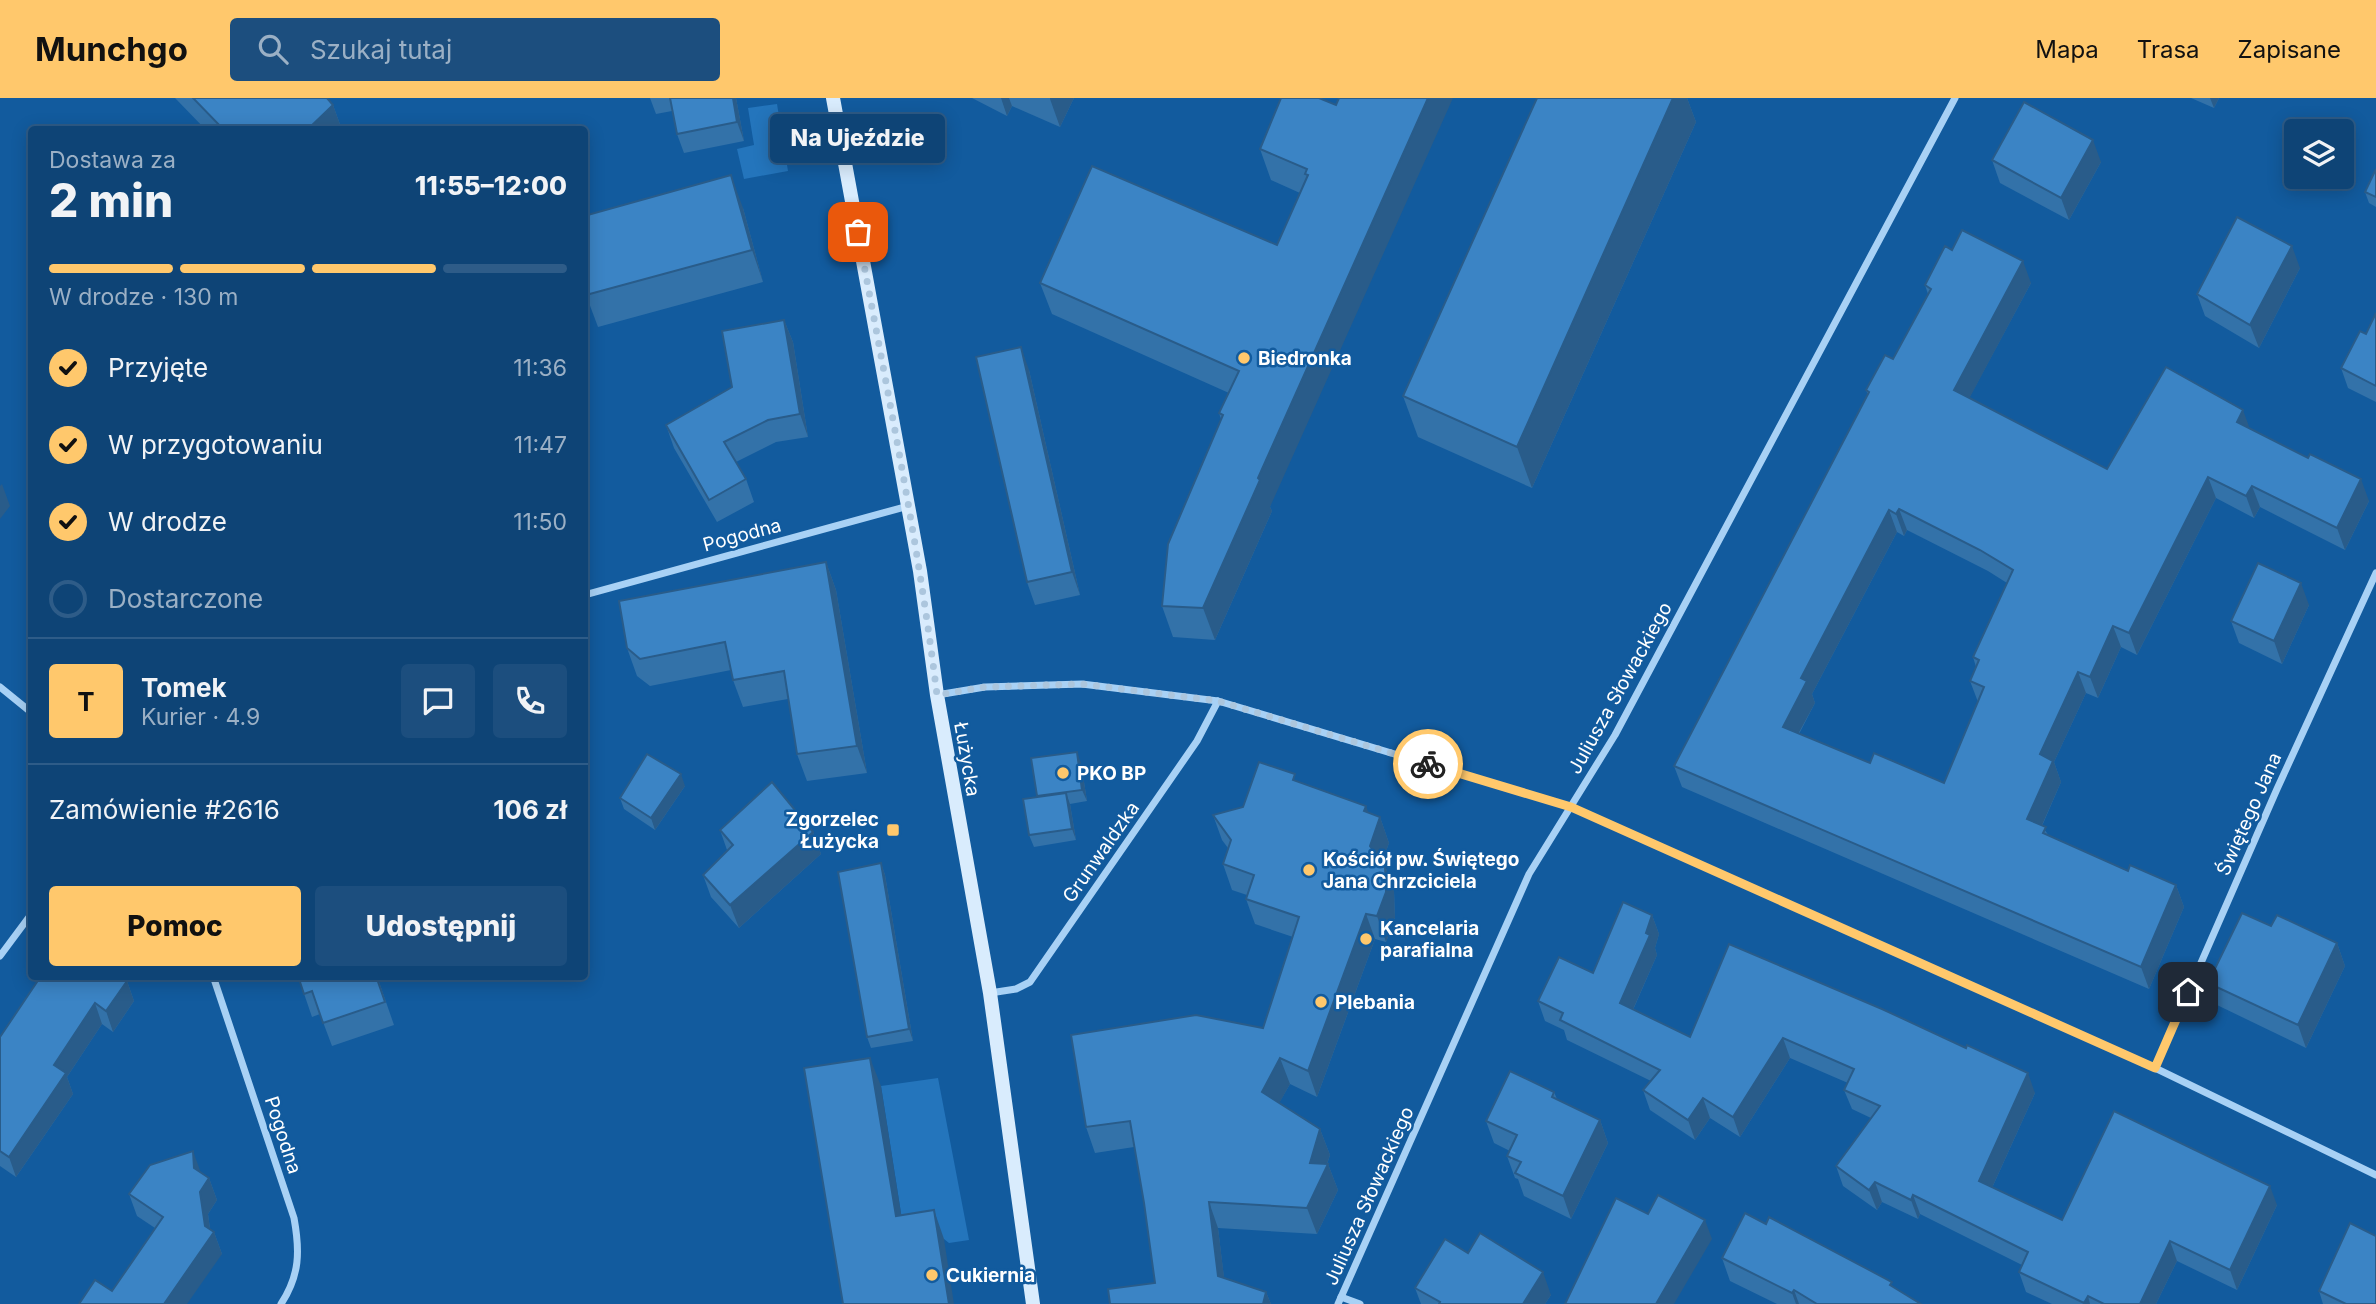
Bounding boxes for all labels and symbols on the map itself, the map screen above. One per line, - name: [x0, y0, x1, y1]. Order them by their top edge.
- callout: Na Ujeździe: [770, 113, 945, 162]
- pin: [828, 202, 888, 262]
- place label: Biedronka: [1258, 347, 1352, 370]
- marker: Biedronka: [1236, 350, 1252, 366]
- street label: Pogodna: [700, 514, 784, 556]
- street label: Juliusza Słowackiego: [1563, 598, 1677, 778]
- street label: Łużycka: [949, 720, 985, 798]
- courier: [1393, 729, 1463, 799]
- street label: Świętego Jana: [2212, 749, 2286, 879]
- place label: PKO BP: [1077, 762, 1146, 785]
- marker: PKO BP: [1055, 765, 1071, 781]
- street label: Grunwaldzka: [1058, 797, 1144, 907]
- place label: Zgorzelec Łużycka: [786, 808, 879, 853]
- marker: Zgorzelec Łużycka: [885, 822, 901, 838]
- place label: Kościół pw. Świętego Jana Chrzciciela: [1323, 848, 1519, 893]
- marker: Kościół pw. Świętego Jana Chrzciciela: [1301, 862, 1317, 878]
- place label: Kancelaria parafialna: [1380, 917, 1479, 962]
- marker: Kancelaria parafialna: [1358, 931, 1374, 947]
- pin: [2158, 962, 2218, 1022]
- place label: Plebania: [1335, 991, 1415, 1014]
- marker: Plebania: [1313, 994, 1329, 1010]
- street label: Pogodna: [260, 1093, 306, 1177]
- street label: Juliusza Słowackiego: [1319, 1103, 1419, 1289]
- place label: Cukiernia: [946, 1264, 1035, 1287]
- marker: Cukiernia: [924, 1267, 940, 1283]

